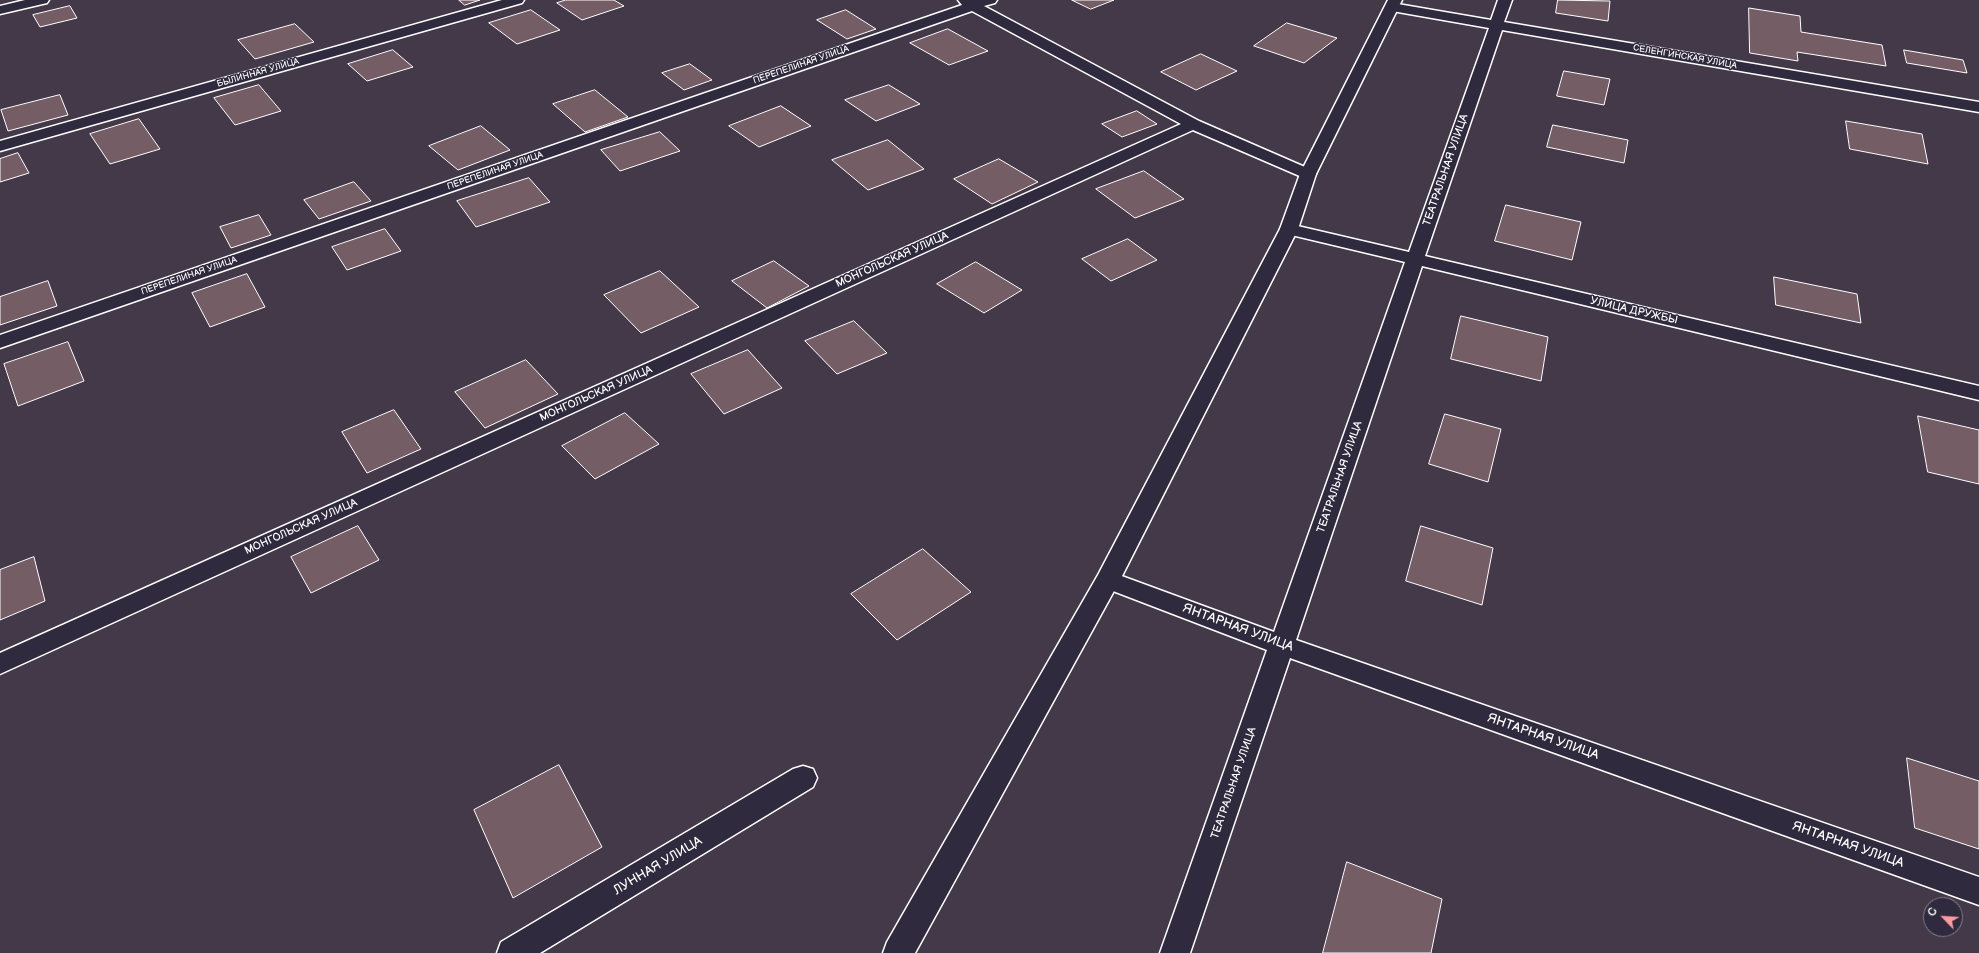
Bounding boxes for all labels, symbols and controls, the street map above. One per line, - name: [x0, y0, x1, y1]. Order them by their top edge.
- street label: СЕЛЕНГИНСКАЯ УЛИЦА: [1632, 43, 1738, 71]
- street label: ПЕРЕПЕЛИНАЯ УЛИЦА: [752, 44, 850, 86]
- street label: БЫЛИННАЯ УЛИЦА: [216, 56, 300, 90]
- street label: ТЕАТРАЛЬНАЯ УЛИЦА: [1421, 112, 1471, 228]
- street label: ПЕРЕПЕЛИНАЯ УЛИЦА: [446, 150, 544, 192]
- street label: МОНГОЛЬСКАЯ УЛИЦА: [834, 229, 950, 291]
- street label: ПЕРЕПЕЛИНАЯ УЛИЦА: [140, 255, 238, 297]
- street label: УЛИЦА ДРУЖБЫ: [1589, 295, 1679, 327]
- street label: МОНГОЛЬСКАЯ УЛИЦА: [538, 363, 654, 425]
- street label: ТЕАТРАЛЬНАЯ УЛИЦА: [1315, 419, 1365, 535]
- street label: МОНГОЛЬСКАЯ УЛИЦА: [243, 496, 359, 558]
- street label: ЯНТАРНАЯ УЛИЦА: [1180, 601, 1296, 655]
- street label: ЯНТАРНАЯ УЛИЦА: [1485, 711, 1601, 763]
- street label: ТЕАТРАЛЬНАЯ УЛИЦА: [1209, 725, 1259, 841]
- street label: ЯНТАРНАЯ УЛИЦА: [1790, 819, 1906, 871]
- street label: ЛУННАЯ УЛИЦА: [611, 833, 705, 899]
- north arrow: [1923, 897, 1963, 937]
- text: С: [1925, 906, 1940, 918]

